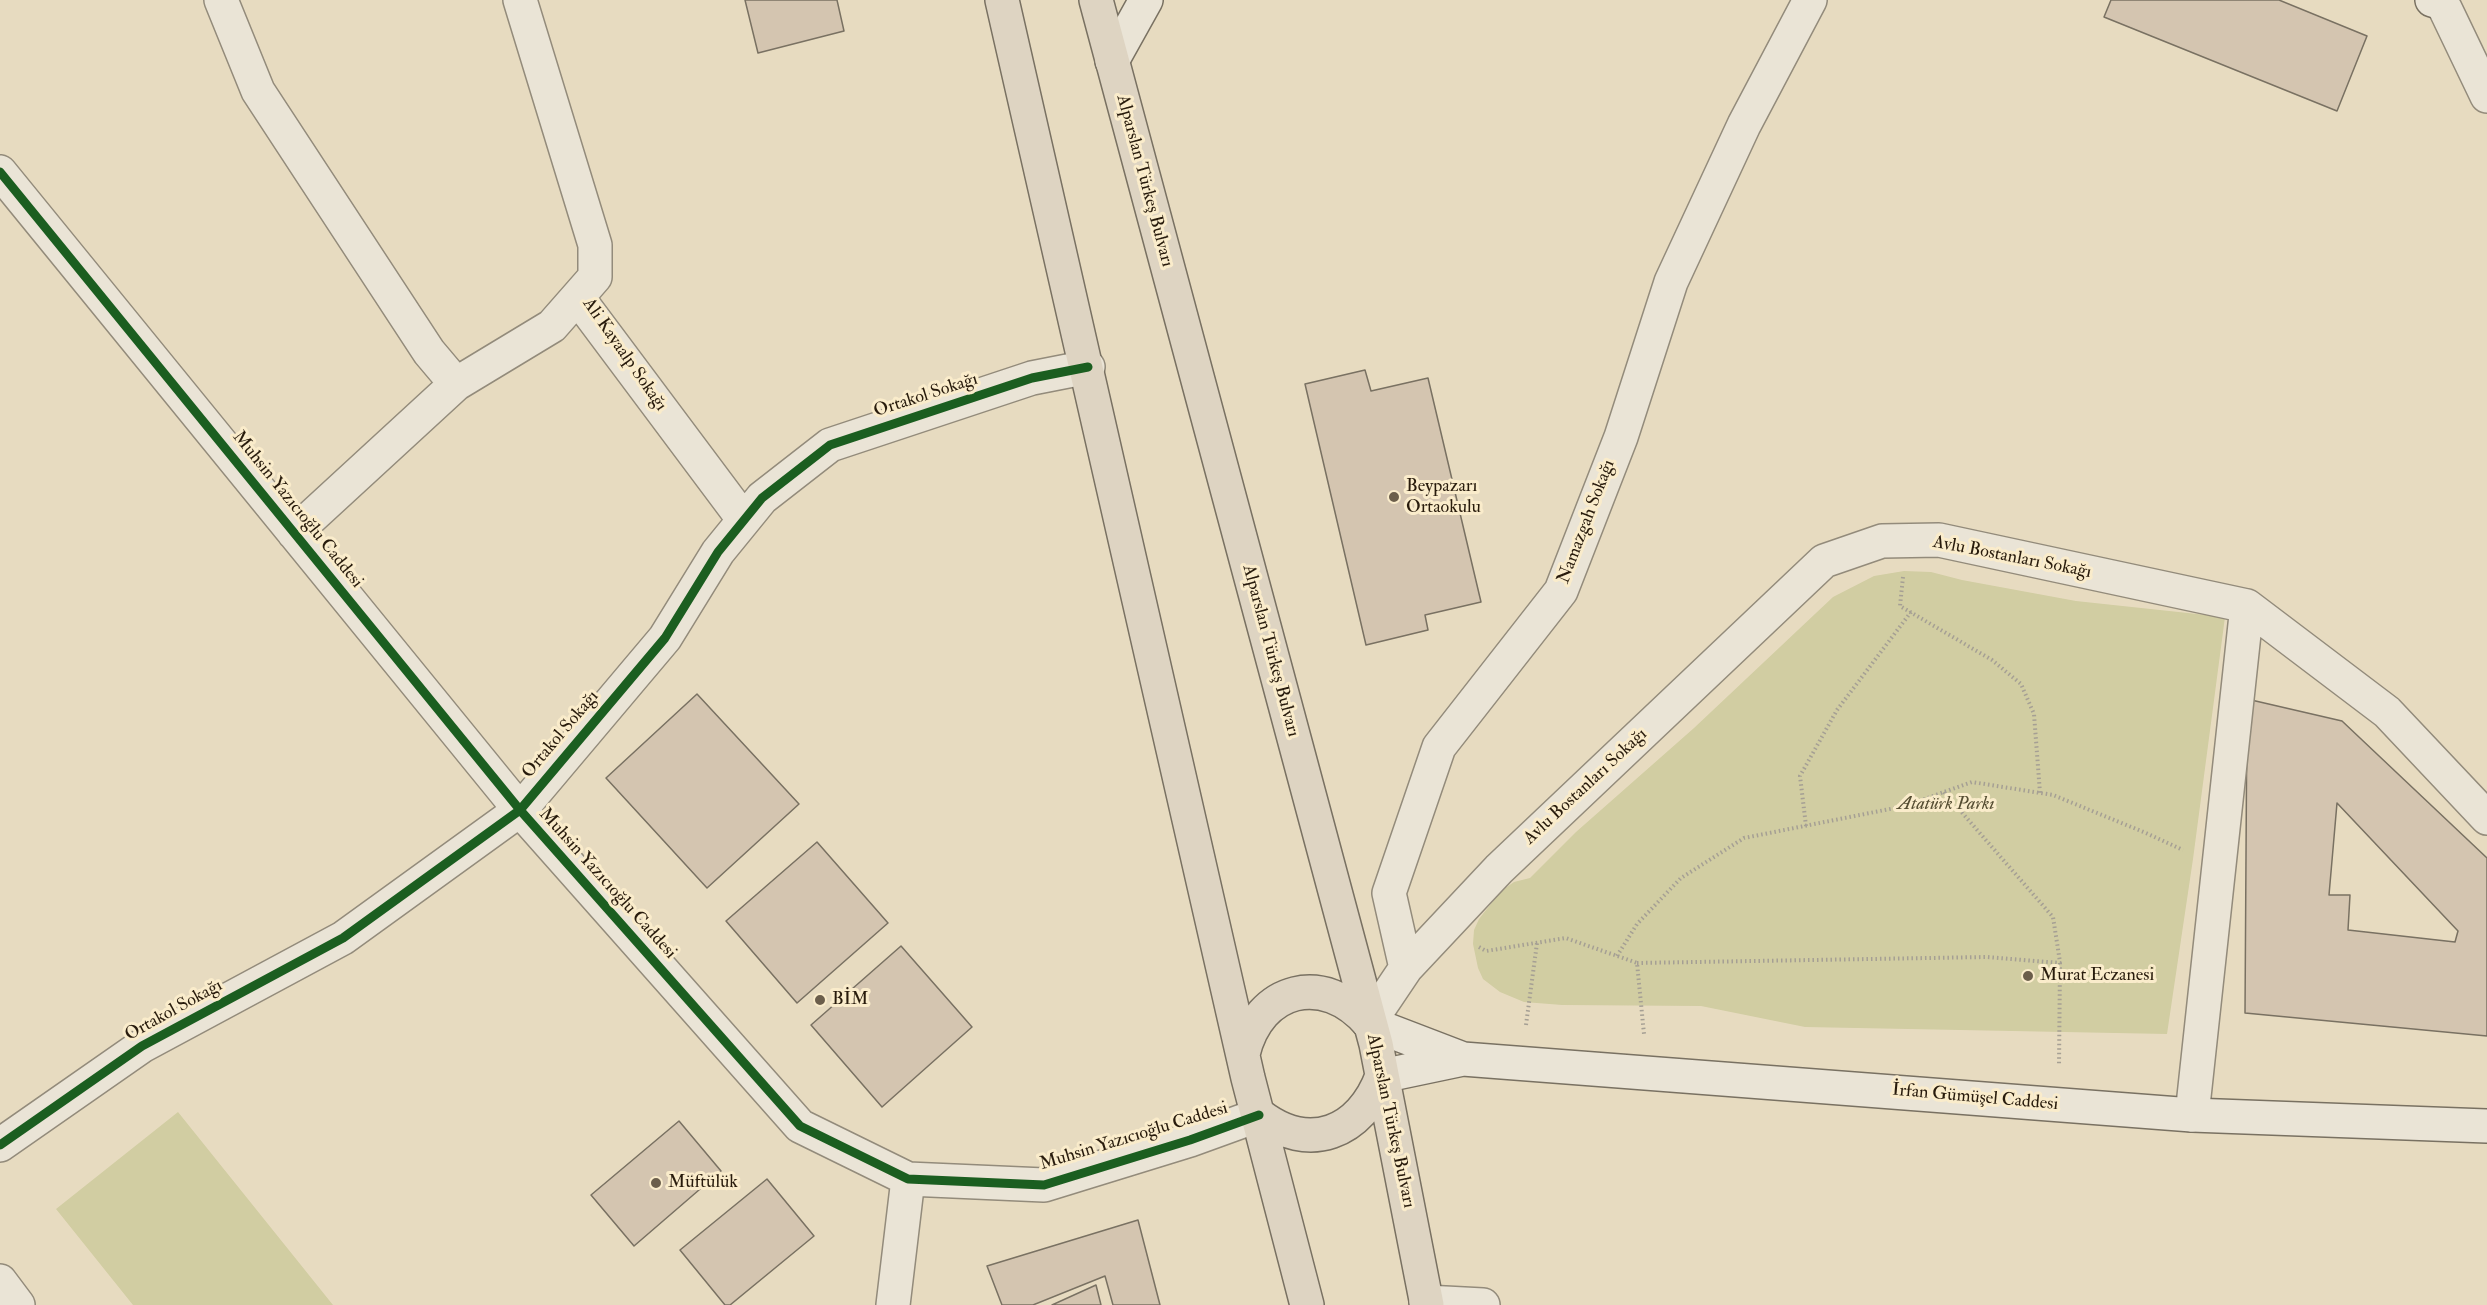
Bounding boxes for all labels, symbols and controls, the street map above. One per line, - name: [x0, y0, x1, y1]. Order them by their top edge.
- street label: Alparslan Türkeş Bulvarı: [1111, 93, 1177, 269]
- street label: Ali Kayaalp Sokağı: [577, 294, 671, 416]
- street label: Ortakol Sokağı: [871, 369, 981, 423]
- street label: Muhsin Yazıcıoğlu Caddesi: [227, 427, 367, 593]
- street label: Namazgah Sokağı: [1553, 457, 1621, 587]
- place label: Beypazarı Ortaokulu: [1406, 476, 1481, 518]
- marker: Beypazarı Ortaokulu: [1387, 490, 1401, 504]
- street label: Avlu Bostanları Sokağı: [1931, 532, 2093, 584]
- street label: Alparslan Türkeş Bulvarı: [1237, 563, 1303, 739]
- street label: Ortakol Sokağı: [518, 687, 604, 783]
- street label: Avlu Bostanları Sokağı: [1520, 724, 1652, 850]
- park label: Atatürk Parkı: [1898, 794, 1994, 816]
- street label: Muhsin Yazıcıoğlu Caddesi: [534, 804, 680, 964]
- place label: Murat Eczanesi: [2040, 965, 2154, 987]
- marker: Murat Eczanesi: [2021, 969, 2035, 983]
- street label: Ortakol Sokağı: [122, 975, 226, 1047]
- place label: BİM: [832, 989, 868, 1011]
- marker: BİM: [813, 993, 827, 1007]
- street label: Alparslan Türkeş Bulvarı: [1361, 1032, 1419, 1210]
- street label: İrfan Gümüşel Caddesi: [1891, 1080, 2059, 1116]
- street label: Muhsin Yazıcıoğlu Caddesi: [1037, 1098, 1231, 1176]
- place label: Müftülük: [668, 1172, 738, 1194]
- marker: Müftülük: [649, 1176, 663, 1190]

